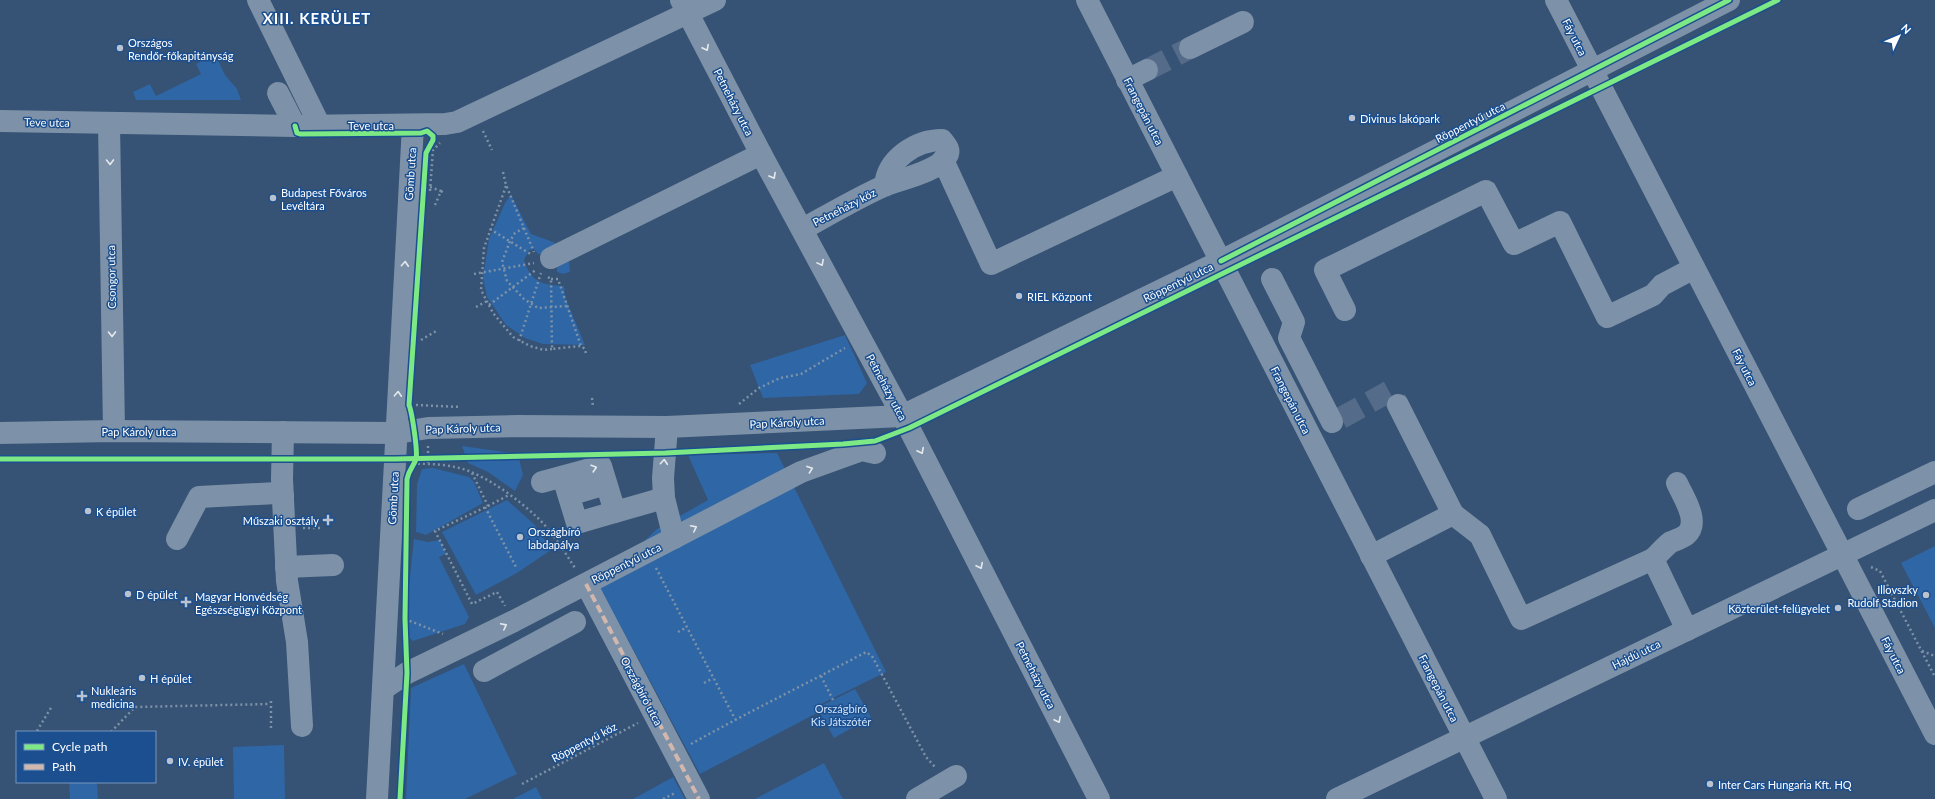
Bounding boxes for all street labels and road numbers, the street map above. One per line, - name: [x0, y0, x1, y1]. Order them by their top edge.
- street label: Fáy utca: [1560, 16, 1590, 58]
- street label: Petneházy utca: [712, 66, 756, 138]
- street label: Frangepán utca: [1121, 75, 1167, 147]
- street label: Röppentyű utca: [1433, 99, 1507, 145]
- street label: Teve utca: [24, 115, 70, 129]
- street label: Teve utca: [348, 119, 394, 132]
- street label: Gömb utca: [402, 147, 418, 201]
- street label: Petneházy köz: [810, 186, 878, 228]
- street label: Csongor utca: [104, 245, 118, 309]
- street label: Röppentyű utca: [1141, 259, 1215, 305]
- street label: Fáy utca: [1730, 346, 1760, 388]
- street label: Petneházy utca: [864, 351, 910, 423]
- street label: Frangepán utca: [1268, 364, 1314, 436]
- street label: Pap Károly utca: [749, 414, 825, 430]
- street label: Pap Károly utca: [425, 420, 501, 436]
- street label: Pap Károly utca: [101, 425, 177, 438]
- street label: Gömb utca: [385, 471, 401, 525]
- street label: Röppentyű utca: [589, 540, 663, 586]
- street label: Fáy utca: [1879, 634, 1909, 676]
- street label: Hajdú utca: [1610, 637, 1662, 671]
- street label: Petneházy utca: [1014, 639, 1058, 711]
- street label: Frangepán utca: [1416, 652, 1462, 724]
- street label: Országbíró utca: [618, 654, 666, 728]
- street label: Röppentyű köz: [549, 719, 619, 765]

